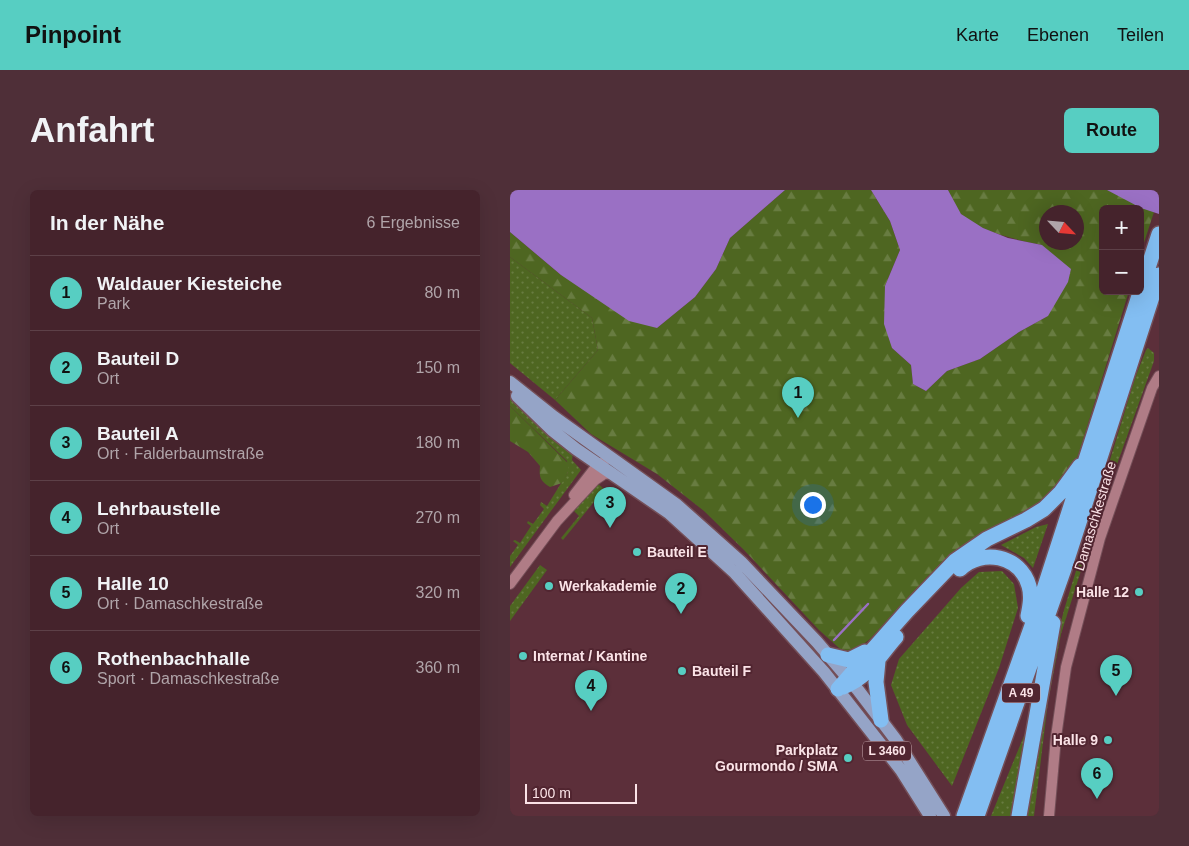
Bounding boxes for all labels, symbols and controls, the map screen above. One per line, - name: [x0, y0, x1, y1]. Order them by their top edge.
- text: Pinpoint: [25, 21, 121, 48]
- text: Karte: [956, 25, 999, 45]
- text: Ebenen: [1027, 25, 1089, 45]
- text: Teilen: [1117, 25, 1164, 45]
- button: Route: [1064, 108, 1159, 153]
- text: Anfahrt: [30, 110, 154, 149]
- north arrow: [1039, 205, 1084, 250]
- map controls: [1099, 205, 1144, 295]
- button: +: [1099, 205, 1144, 250]
- text: In der Nähe: [50, 211, 164, 234]
- text: 6 Ergebnisse: [367, 214, 460, 231]
- button: −: [1099, 250, 1144, 295]
- text: Waldauer Kiesteiche: [97, 273, 282, 294]
- text: 1: [62, 284, 70, 301]
- text: 80 m: [424, 284, 460, 301]
- text: Park: [97, 295, 130, 312]
- text: Bauteil D: [97, 348, 179, 369]
- text: 2: [62, 359, 70, 376]
- text: 150 m: [416, 359, 460, 376]
- text: Ort: [97, 370, 119, 387]
- pin: 1: [782, 377, 814, 418]
- text: Bauteil A: [97, 423, 179, 444]
- text: 3: [62, 434, 70, 451]
- text: 180 m: [416, 434, 460, 451]
- text: Ort · Falderbaumstraße: [97, 445, 264, 462]
- street label: Damaschkestraße: [1071, 459, 1119, 573]
- pin: 3: [594, 487, 626, 528]
- your location: [800, 492, 826, 518]
- text: Lehrbaustelle: [97, 498, 221, 519]
- text: 4: [62, 509, 70, 526]
- text: 270 m: [416, 509, 460, 526]
- text: Ort: [97, 520, 119, 537]
- place label: Bauteil E: [647, 544, 707, 560]
- marker: Bauteil E: [631, 546, 643, 558]
- text: Halle 10: [97, 573, 169, 594]
- pin: 2: [665, 573, 697, 614]
- place label: Werkakademie: [559, 578, 657, 594]
- marker: Werkakademie: [543, 580, 555, 592]
- text: 5: [62, 584, 70, 601]
- text: 320 m: [416, 584, 460, 601]
- place label: Halle 12: [1076, 584, 1129, 600]
- marker: Halle 12: [1133, 586, 1145, 598]
- text: Ort · Damaschkestraße: [97, 595, 263, 612]
- text: Rothenbachhalle: [97, 648, 250, 669]
- place label: Internat / Kantine: [533, 648, 648, 664]
- marker: Internat / Kantine: [517, 650, 529, 662]
- pin: 5: [1100, 655, 1132, 696]
- text: 6: [62, 659, 70, 676]
- text: 360 m: [416, 659, 460, 676]
- place label: Bauteil F: [692, 663, 752, 679]
- marker: Bauteil F: [676, 665, 688, 677]
- text: Sport · Damaschkestraße: [97, 670, 279, 687]
- pin: 4: [575, 670, 607, 711]
- road number: A 49: [1002, 683, 1040, 702]
- place label: Halle 9: [1053, 732, 1098, 748]
- marker: Halle 9: [1102, 734, 1114, 746]
- place label: Parkplatz Gourmondo / SMA: [715, 742, 838, 774]
- road number: L 3460: [863, 742, 911, 760]
- marker: Parkplatz Gourmondo / SMA: [842, 752, 854, 764]
- pin: 6: [1081, 758, 1113, 799]
- scale bar: [525, 781, 638, 804]
- text: 100 m: [532, 785, 571, 801]

